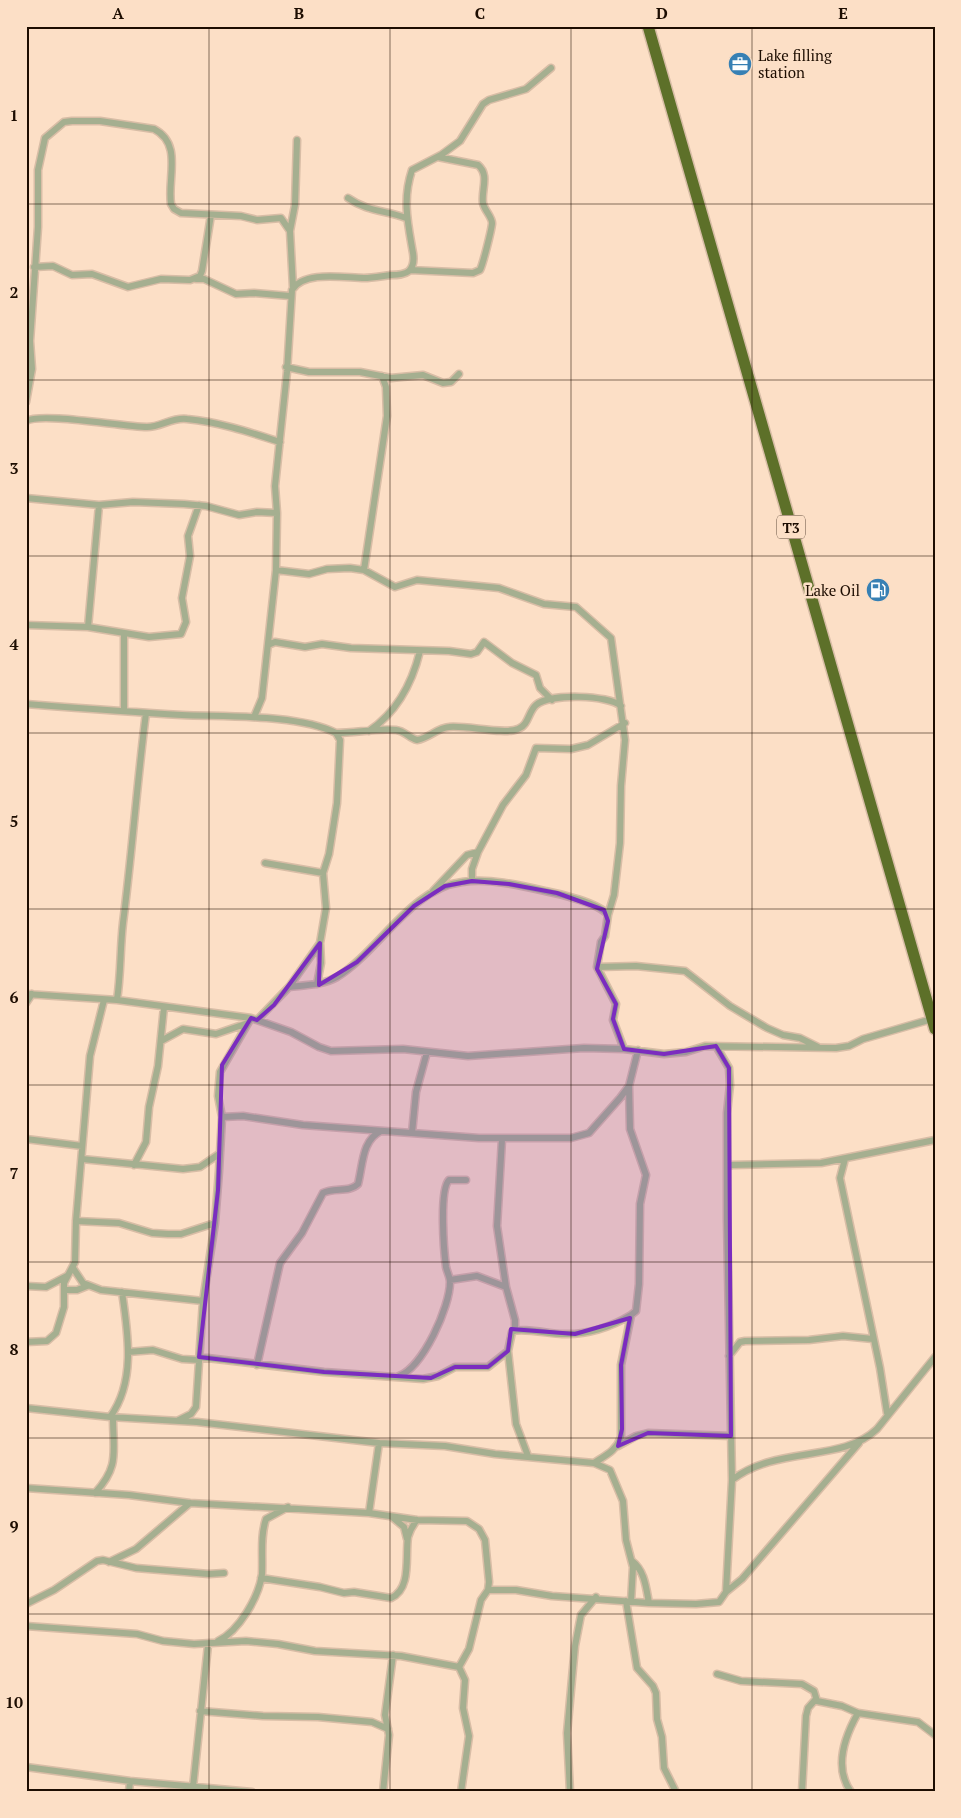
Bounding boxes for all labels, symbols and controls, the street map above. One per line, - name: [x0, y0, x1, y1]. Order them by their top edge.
- text: A: [112, 2, 124, 24]
- text: B: [294, 2, 304, 24]
- text: C: [475, 2, 485, 24]
- text: D: [656, 2, 668, 24]
- text: E: [838, 2, 848, 24]
- place label: Lake filling station: [758, 45, 833, 82]
- office icon: Lake filling station: [727, 51, 753, 77]
- text: 1: [9, 104, 19, 126]
- text: 2: [9, 281, 19, 303]
- text: 3: [9, 457, 19, 479]
- road number: T3: [777, 516, 805, 538]
- fuel station icon: Lake Oil: [865, 577, 891, 603]
- place label: Lake Oil: [805, 580, 860, 600]
- text: 4: [9, 633, 19, 655]
- text: 5: [9, 810, 19, 832]
- text: 6: [9, 986, 19, 1008]
- text: 7: [9, 1162, 19, 1184]
- text: 8: [9, 1338, 19, 1360]
- text: 9: [9, 1515, 19, 1537]
- text: 10: [5, 1691, 23, 1713]

